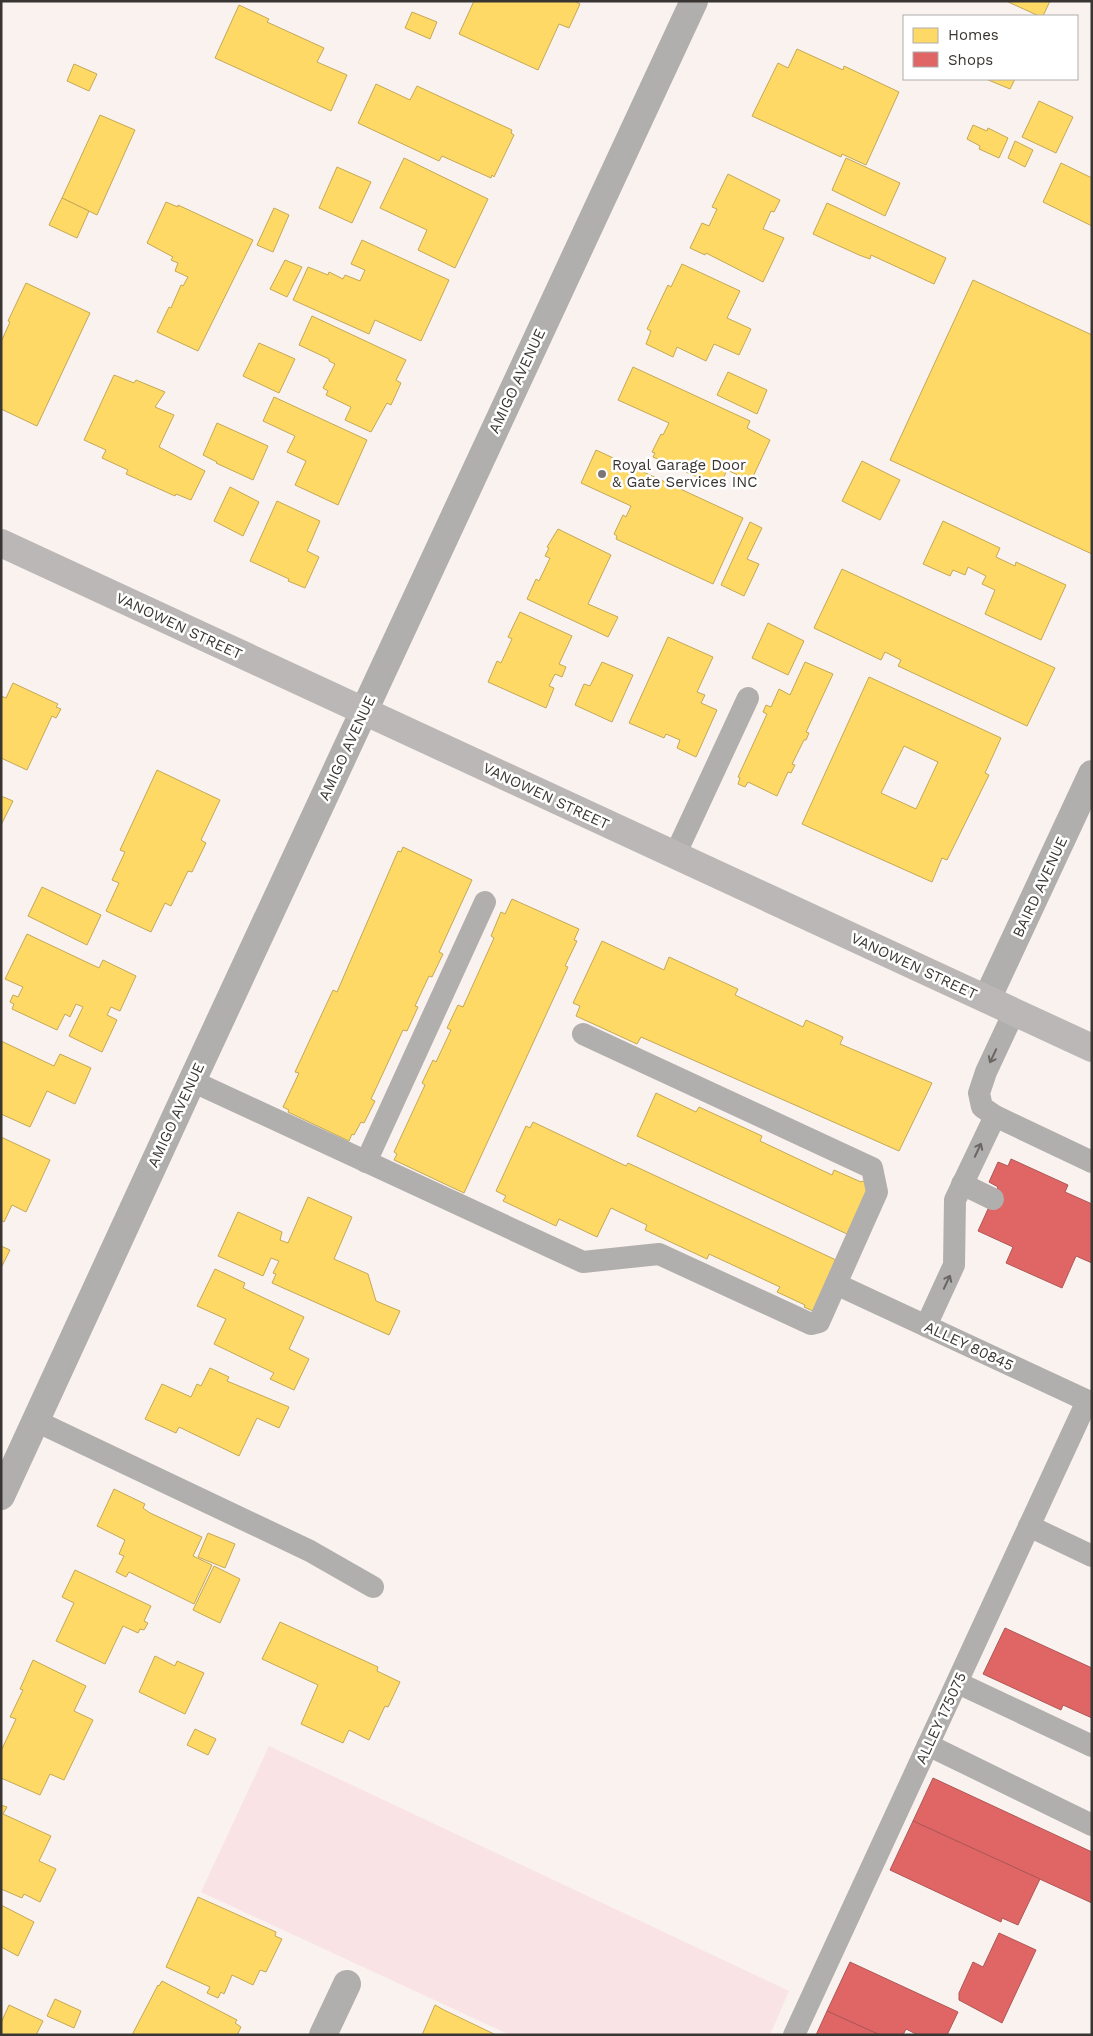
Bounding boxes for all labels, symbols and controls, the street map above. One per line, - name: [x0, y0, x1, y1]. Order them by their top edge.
- legend: [903, 15, 1078, 80]
- text: Homes: [948, 26, 999, 44]
- text: Shops: [948, 51, 993, 69]
- street label: AMIGO AVENUE: [485, 326, 549, 436]
- place label: Royal Garage Door & Gate Services INC: [612, 456, 758, 491]
- marker: Royal Garage Door & Gate Services INC: [596, 468, 608, 480]
- street label: VANOWEN STREET: [113, 589, 245, 663]
- street label: AMIGO AVENUE: [315, 693, 379, 803]
- street label: VANOWEN STREET: [480, 759, 612, 833]
- street label: BAIRD AVENUE: [1009, 834, 1071, 940]
- street label: VANOWEN STREET: [848, 929, 980, 1003]
- one-way arrow: [988, 1048, 997, 1063]
- street label: AMIGO AVENUE: [144, 1060, 208, 1170]
- one-way arrow: [974, 1143, 984, 1158]
- one-way arrow: [942, 1275, 952, 1290]
- street label: ALLEY 80845: [922, 1318, 1016, 1374]
- street label: ALLEY 175075: [912, 1669, 970, 1767]

